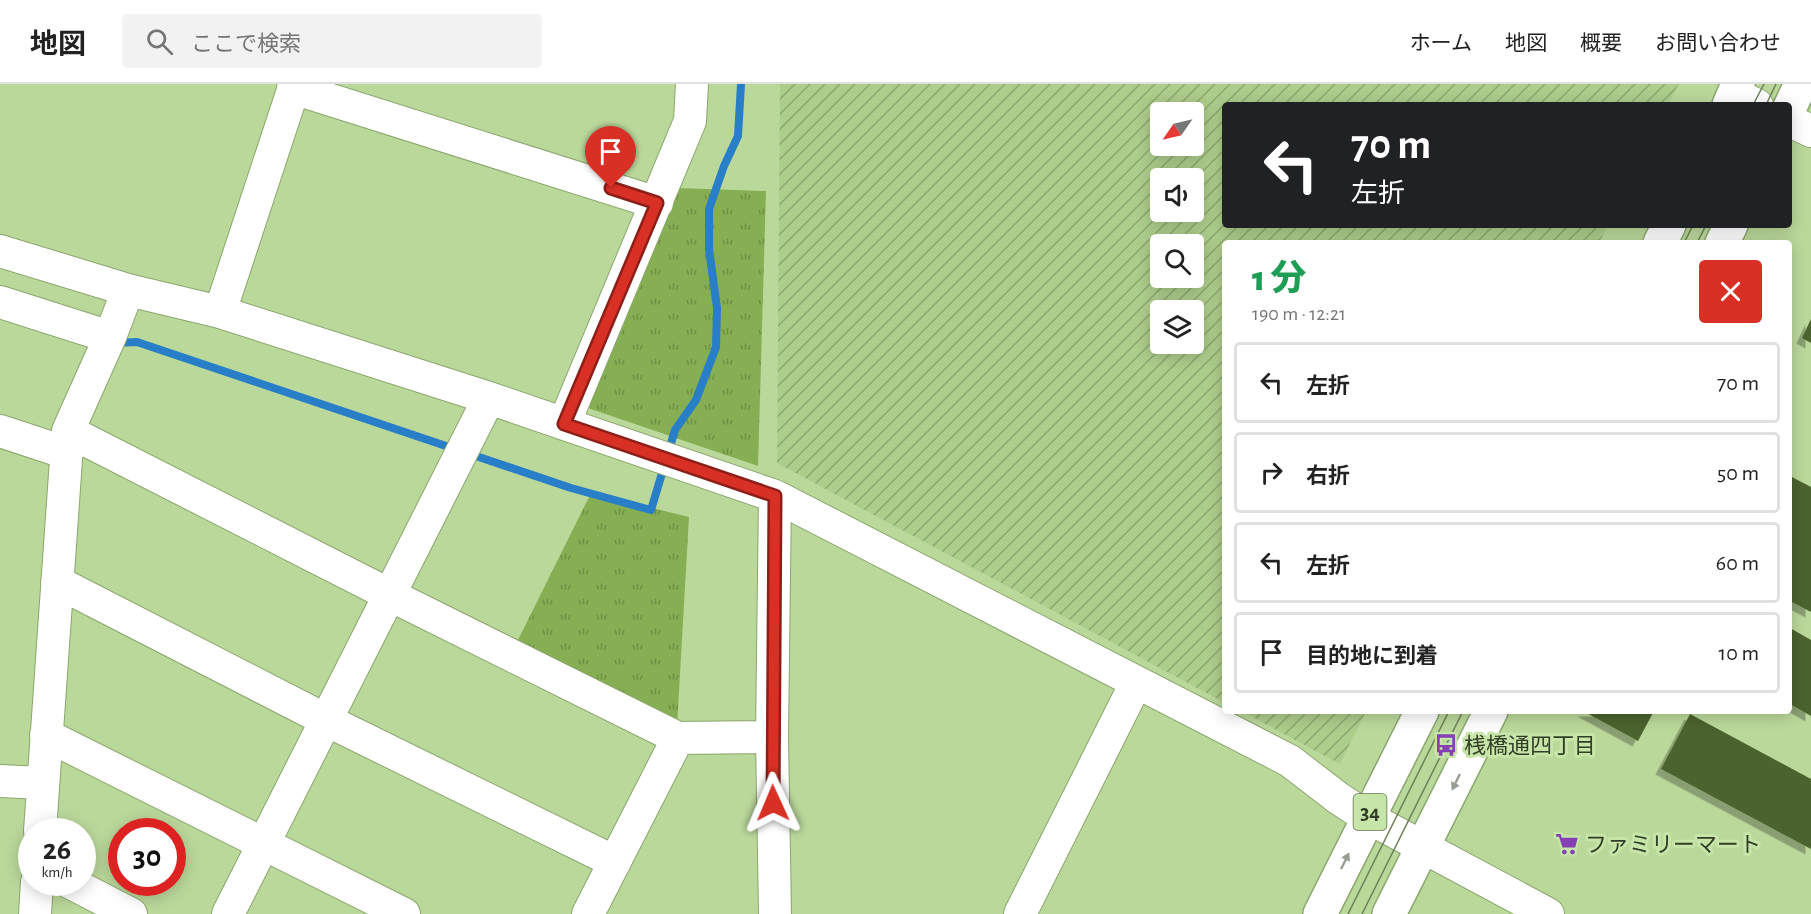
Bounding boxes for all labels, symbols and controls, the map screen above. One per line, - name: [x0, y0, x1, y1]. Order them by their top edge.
- search box: [122, 14, 542, 68]
- icon: search: [143, 25, 176, 58]
- text: 地図: [30, 31, 86, 59]
- text: ここで検索: [191, 33, 301, 55]
- text: ホーム: [1410, 33, 1472, 54]
- text: 地図: [1505, 33, 1547, 54]
- text: 概要: [1580, 33, 1622, 54]
- text: お問い合わせ: [1655, 33, 1781, 54]
- north arrow: [1150, 102, 1204, 156]
- map controls: [1150, 102, 1204, 354]
- text: 70 m: [1351, 124, 1431, 166]
- pin: [585, 126, 636, 188]
- icon: left: [1252, 126, 1330, 204]
- icon: arrive: [594, 135, 627, 168]
- button: sound: [1150, 168, 1204, 222]
- text: 左折: [1351, 180, 1405, 207]
- button: search: [1150, 234, 1204, 288]
- button: close: [1699, 260, 1762, 323]
- text: 1 分: [1252, 261, 1306, 297]
- button: layers: [1150, 300, 1204, 354]
- text: 190 m · 12:21: [1252, 304, 1346, 324]
- icon: left: [1255, 366, 1288, 399]
- text: 70 m: [1717, 372, 1759, 394]
- text: 左折: [1306, 375, 1350, 397]
- icon: right: [1255, 456, 1288, 489]
- text: 50 m: [1717, 462, 1759, 484]
- text: 右折: [1306, 465, 1350, 487]
- icon: left: [1255, 546, 1288, 579]
- text: 60 m: [1716, 552, 1759, 574]
- text: 左折: [1306, 555, 1350, 577]
- icon: arrive: [1255, 636, 1288, 669]
- text: 10 m: [1719, 642, 1759, 664]
- text: 目的地に到着: [1306, 645, 1438, 667]
- bus stop icon: 桟橋通四丁目: [1433, 732, 1459, 758]
- place label: 桟橋通四丁目: [1464, 734, 1596, 757]
- position arrow: [741, 771, 805, 835]
- one-way arrow: [1451, 774, 1460, 791]
- road number: 34: [1354, 794, 1386, 830]
- speed limit sign: 30: [108, 818, 186, 896]
- supermarket icon: ファミリーマート: [1554, 831, 1580, 857]
- place label: ファミリーマート: [1585, 834, 1761, 856]
- text: 26: [43, 835, 71, 865]
- one-way arrow: [1341, 853, 1350, 870]
- text: km/h: [42, 865, 72, 880]

